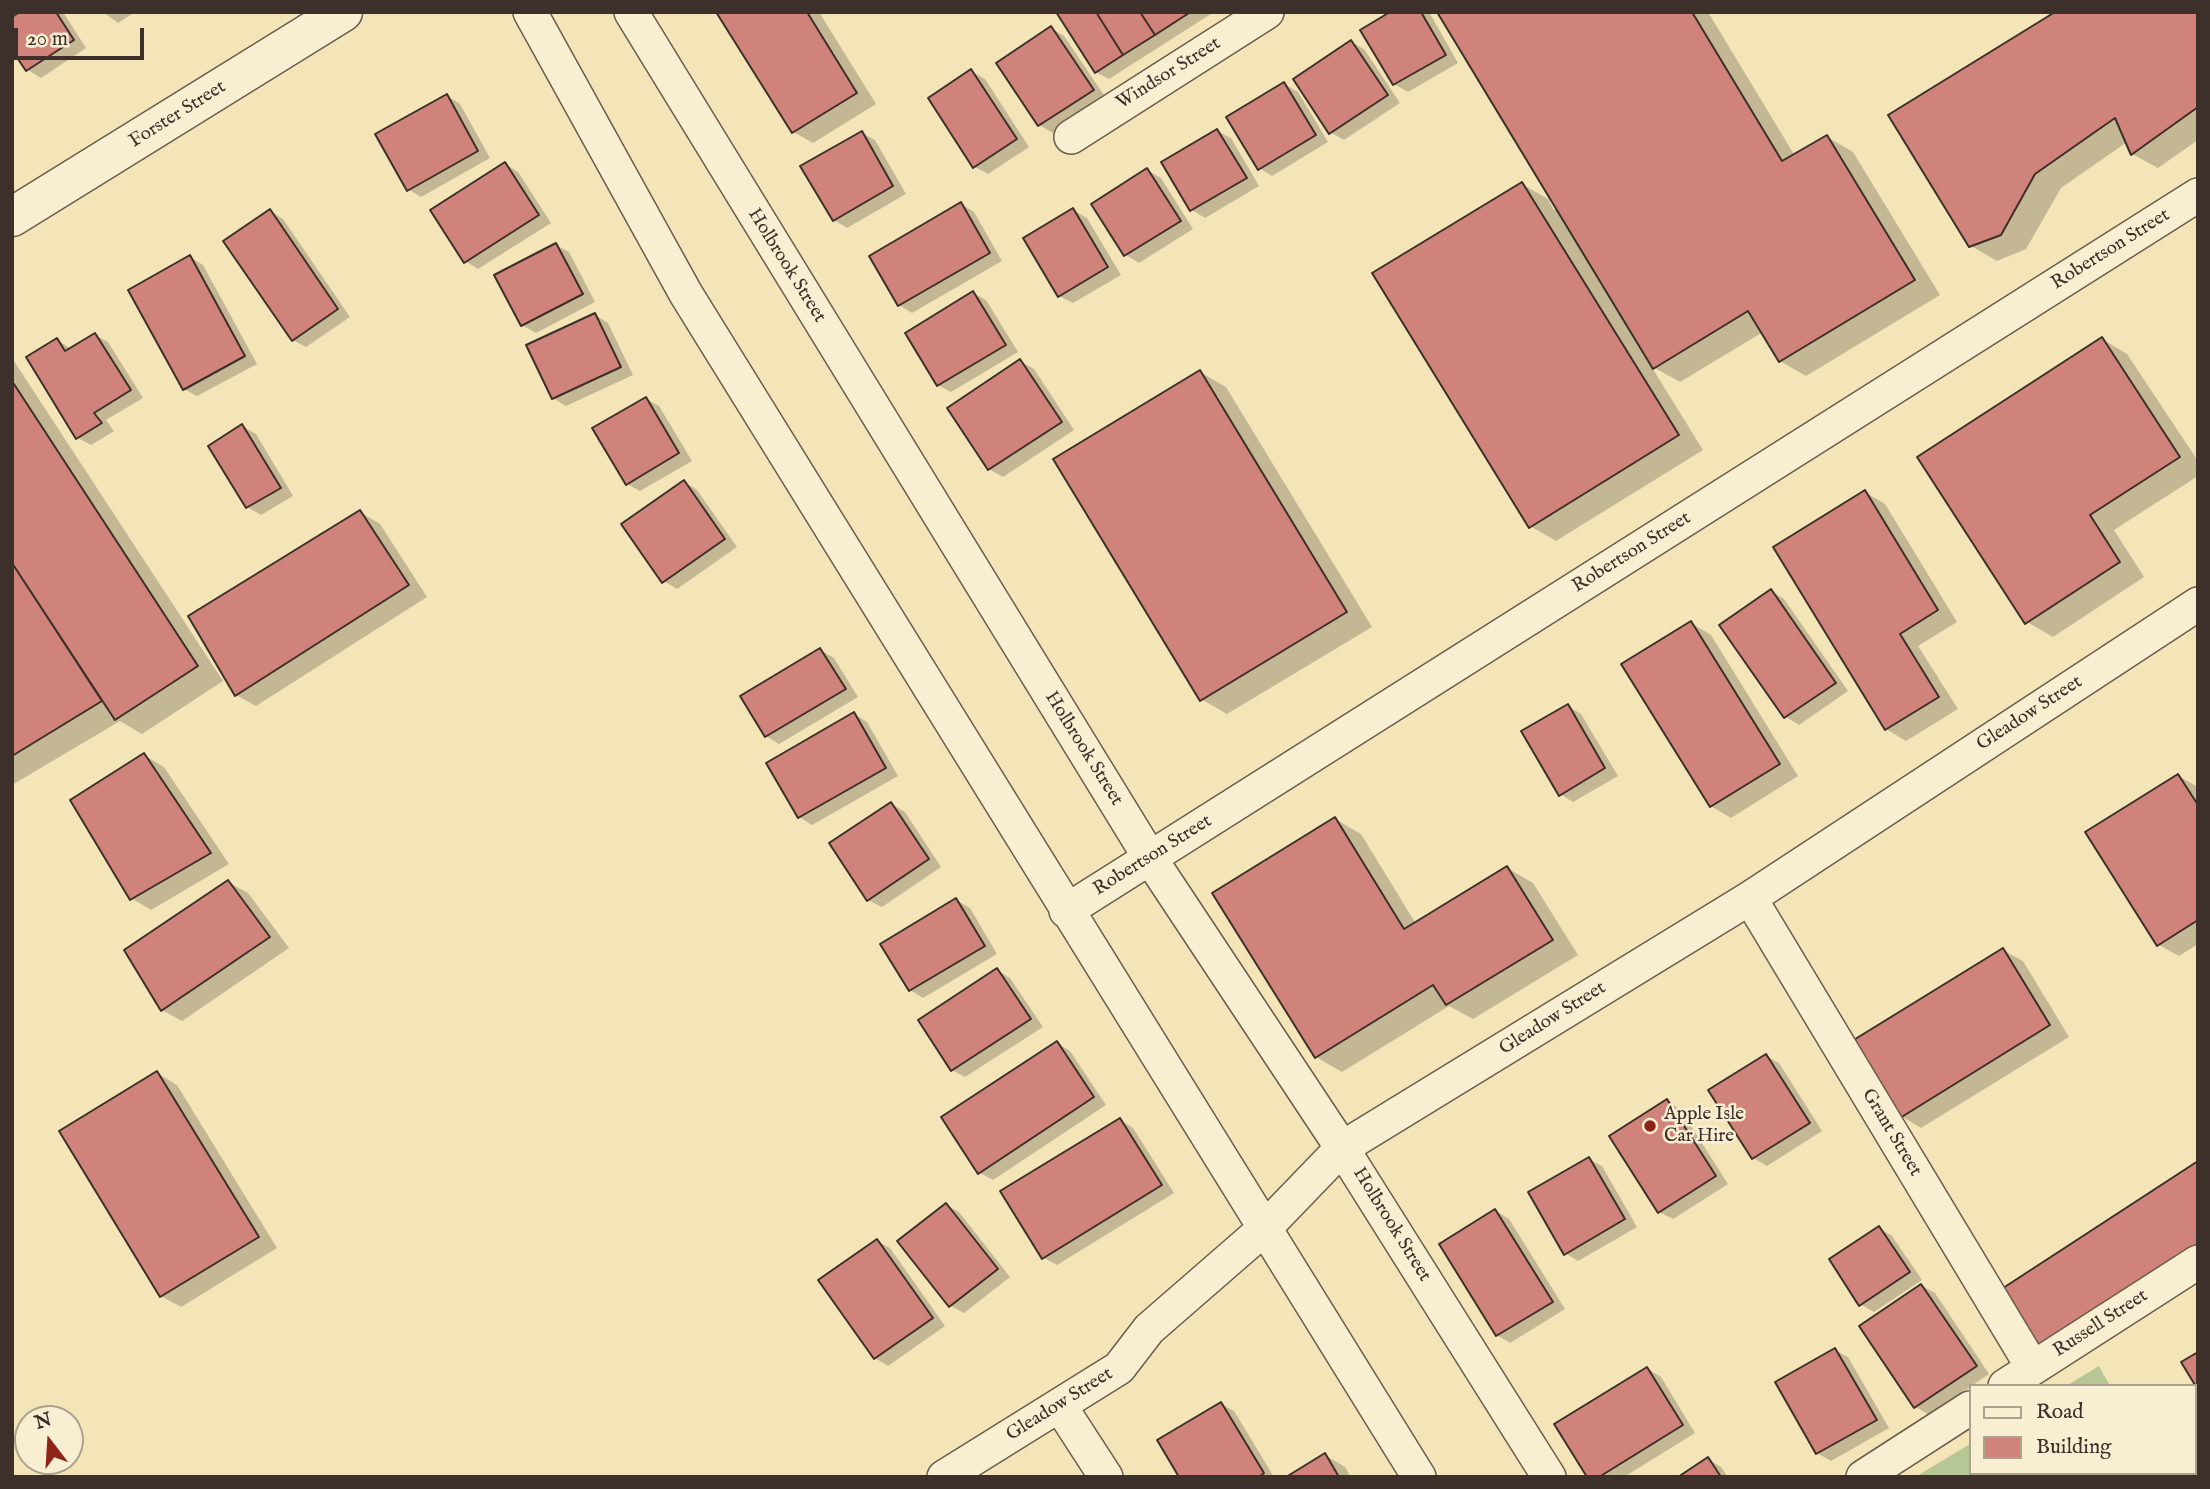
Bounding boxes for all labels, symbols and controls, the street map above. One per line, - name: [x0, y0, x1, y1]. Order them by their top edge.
- scale bar: [18, 14, 147, 58]
- text: 20 m: [27, 26, 68, 53]
- street label: Windsor Street: [1113, 33, 1225, 115]
- street label: Forster Street: [126, 76, 230, 154]
- street label: Robertson Street: [2048, 204, 2174, 296]
- street label: Holbrook Street: [742, 205, 830, 327]
- street label: Robertson Street: [1569, 507, 1695, 599]
- street label: Gleadow Street: [1973, 671, 2087, 757]
- street label: Holbrook Street: [1039, 688, 1127, 810]
- street label: Robertson Street: [1090, 810, 1216, 902]
- street label: Gleadow Street: [1496, 977, 1610, 1061]
- street label: Grant Street: [1856, 1085, 1926, 1181]
- place label: Apple Isle Car Hire: [1664, 1104, 1744, 1148]
- marker: Apple Isle Car Hire: [1642, 1118, 1658, 1134]
- street label: Holbrook Street: [1347, 1164, 1435, 1286]
- street label: Russell Street: [2049, 1285, 2153, 1363]
- street label: Gleadow Street: [1003, 1363, 1117, 1447]
- legend: [1968, 1384, 2196, 1475]
- text: Road: [2036, 1399, 2083, 1426]
- north arrow: [14, 1405, 84, 1475]
- text: N: [32, 1408, 55, 1436]
- text: Building: [2036, 1434, 2111, 1461]

